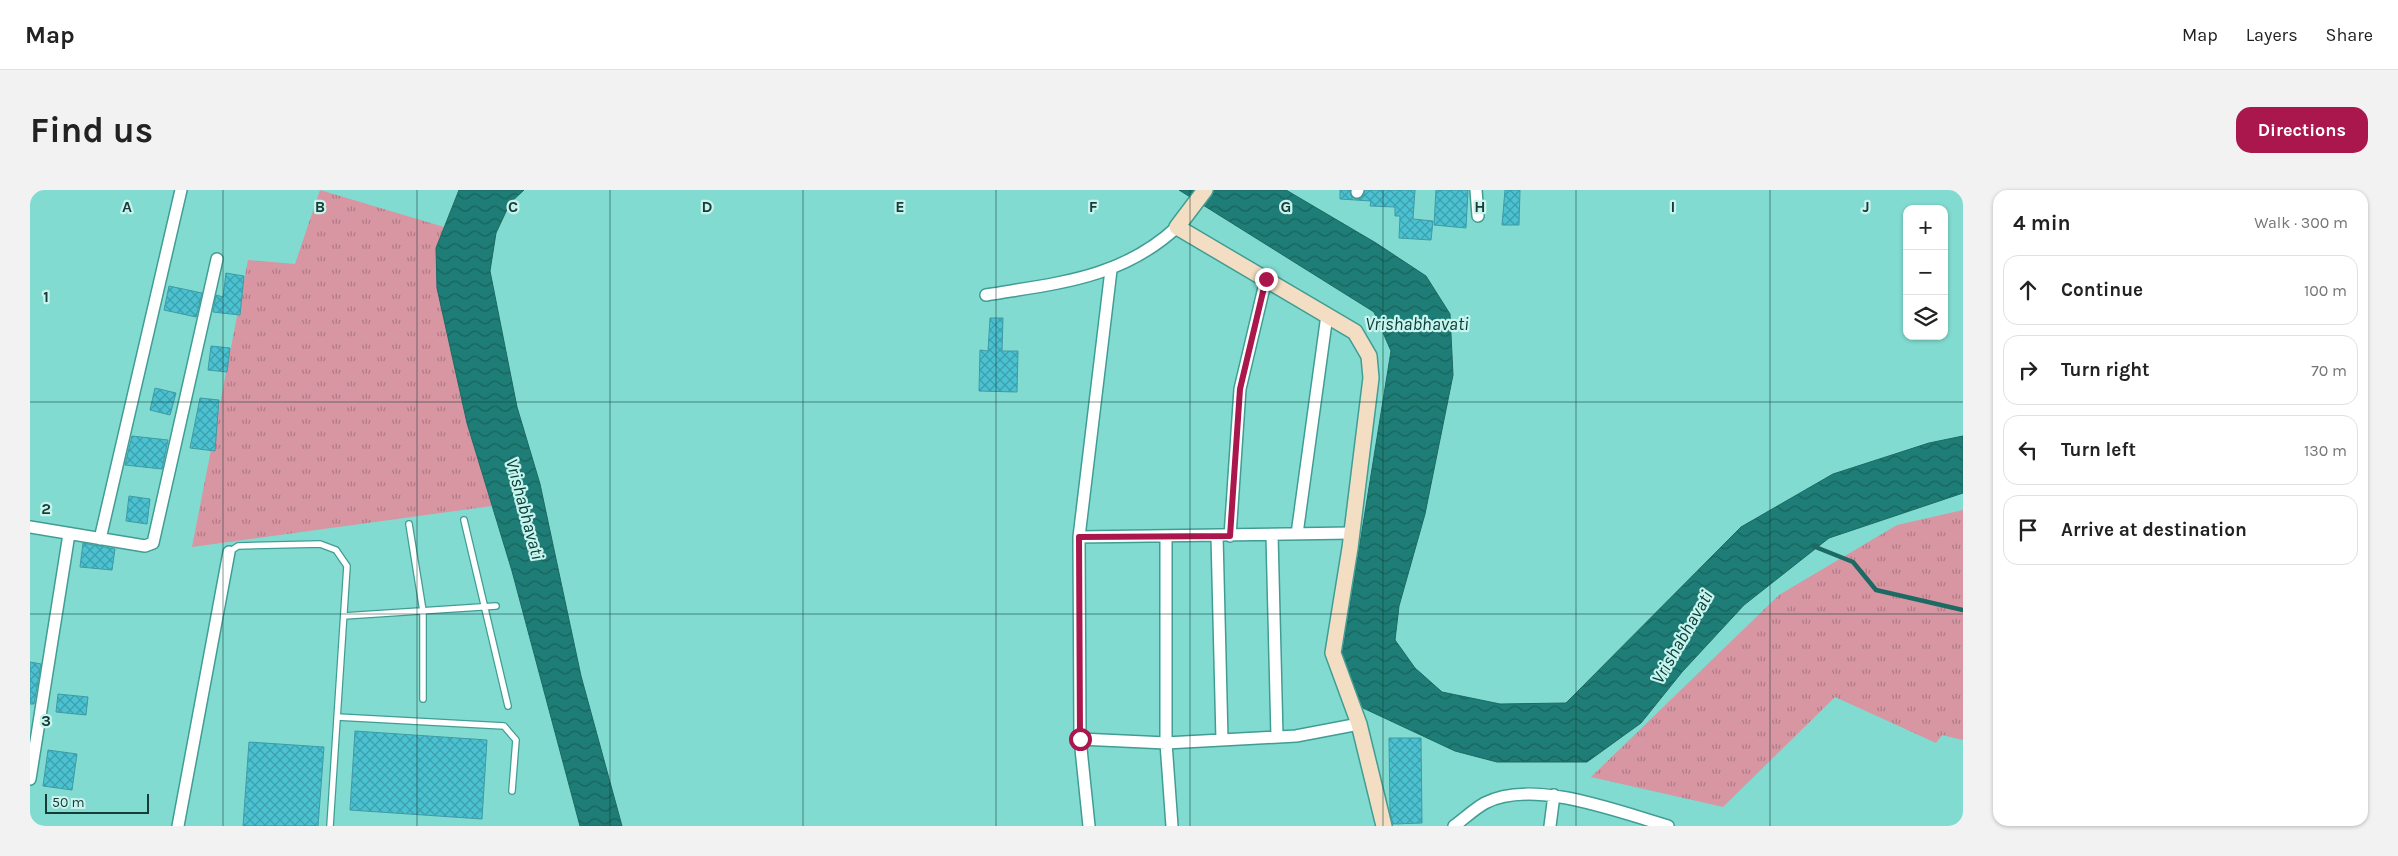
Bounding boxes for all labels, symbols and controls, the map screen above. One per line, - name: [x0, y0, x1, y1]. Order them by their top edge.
- text: Map: [25, 21, 75, 49]
- text: Map: [2182, 24, 2218, 46]
- text: Layers: [2246, 24, 2298, 46]
- text: Share: [2326, 24, 2373, 46]
- button: Directions: [2236, 107, 2368, 153]
- text: Find us: [30, 110, 153, 151]
- text: A: [122, 197, 132, 216]
- text: B: [315, 197, 325, 216]
- text: C: [508, 197, 518, 216]
- text: D: [702, 197, 713, 216]
- text: E: [895, 197, 905, 216]
- text: F: [1089, 197, 1098, 216]
- text: G: [1281, 197, 1291, 216]
- text: H: [1474, 197, 1486, 216]
- text: I: [1671, 197, 1675, 216]
- text: J: [1862, 197, 1870, 216]
- map controls: [1903, 205, 1948, 340]
- button: +: [1903, 205, 1948, 250]
- text: 4 min: [2013, 211, 2071, 235]
- text: Walk · 300 m: [2254, 213, 2348, 232]
- button: −: [1903, 250, 1948, 295]
- route end: [1255, 268, 1278, 291]
- icon: ahead: [2014, 276, 2042, 304]
- text: Continue: [2061, 279, 2143, 301]
- text: 100 m: [2304, 281, 2347, 300]
- text: 1: [43, 287, 49, 306]
- button: layers: [1903, 295, 1948, 340]
- water label: Vrishabhavati: [1365, 313, 1469, 335]
- icon: right: [2014, 356, 2042, 384]
- text: Turn right: [2061, 359, 2150, 381]
- text: 70 m: [2311, 361, 2347, 380]
- icon: left: [2014, 436, 2042, 464]
- text: Turn left: [2061, 439, 2136, 461]
- text: 130 m: [2304, 441, 2347, 460]
- water label: Vrishabhavati: [501, 456, 549, 562]
- text: 2: [41, 499, 51, 518]
- icon: arrive: [2014, 516, 2042, 544]
- text: Arrive at destination: [2061, 519, 2247, 541]
- water label: Vrishabhavati: [1647, 586, 1718, 687]
- text: 3: [41, 711, 51, 730]
- route start: [1069, 728, 1092, 751]
- scale bar: [45, 791, 149, 814]
- text: 50 m: [52, 794, 85, 811]

